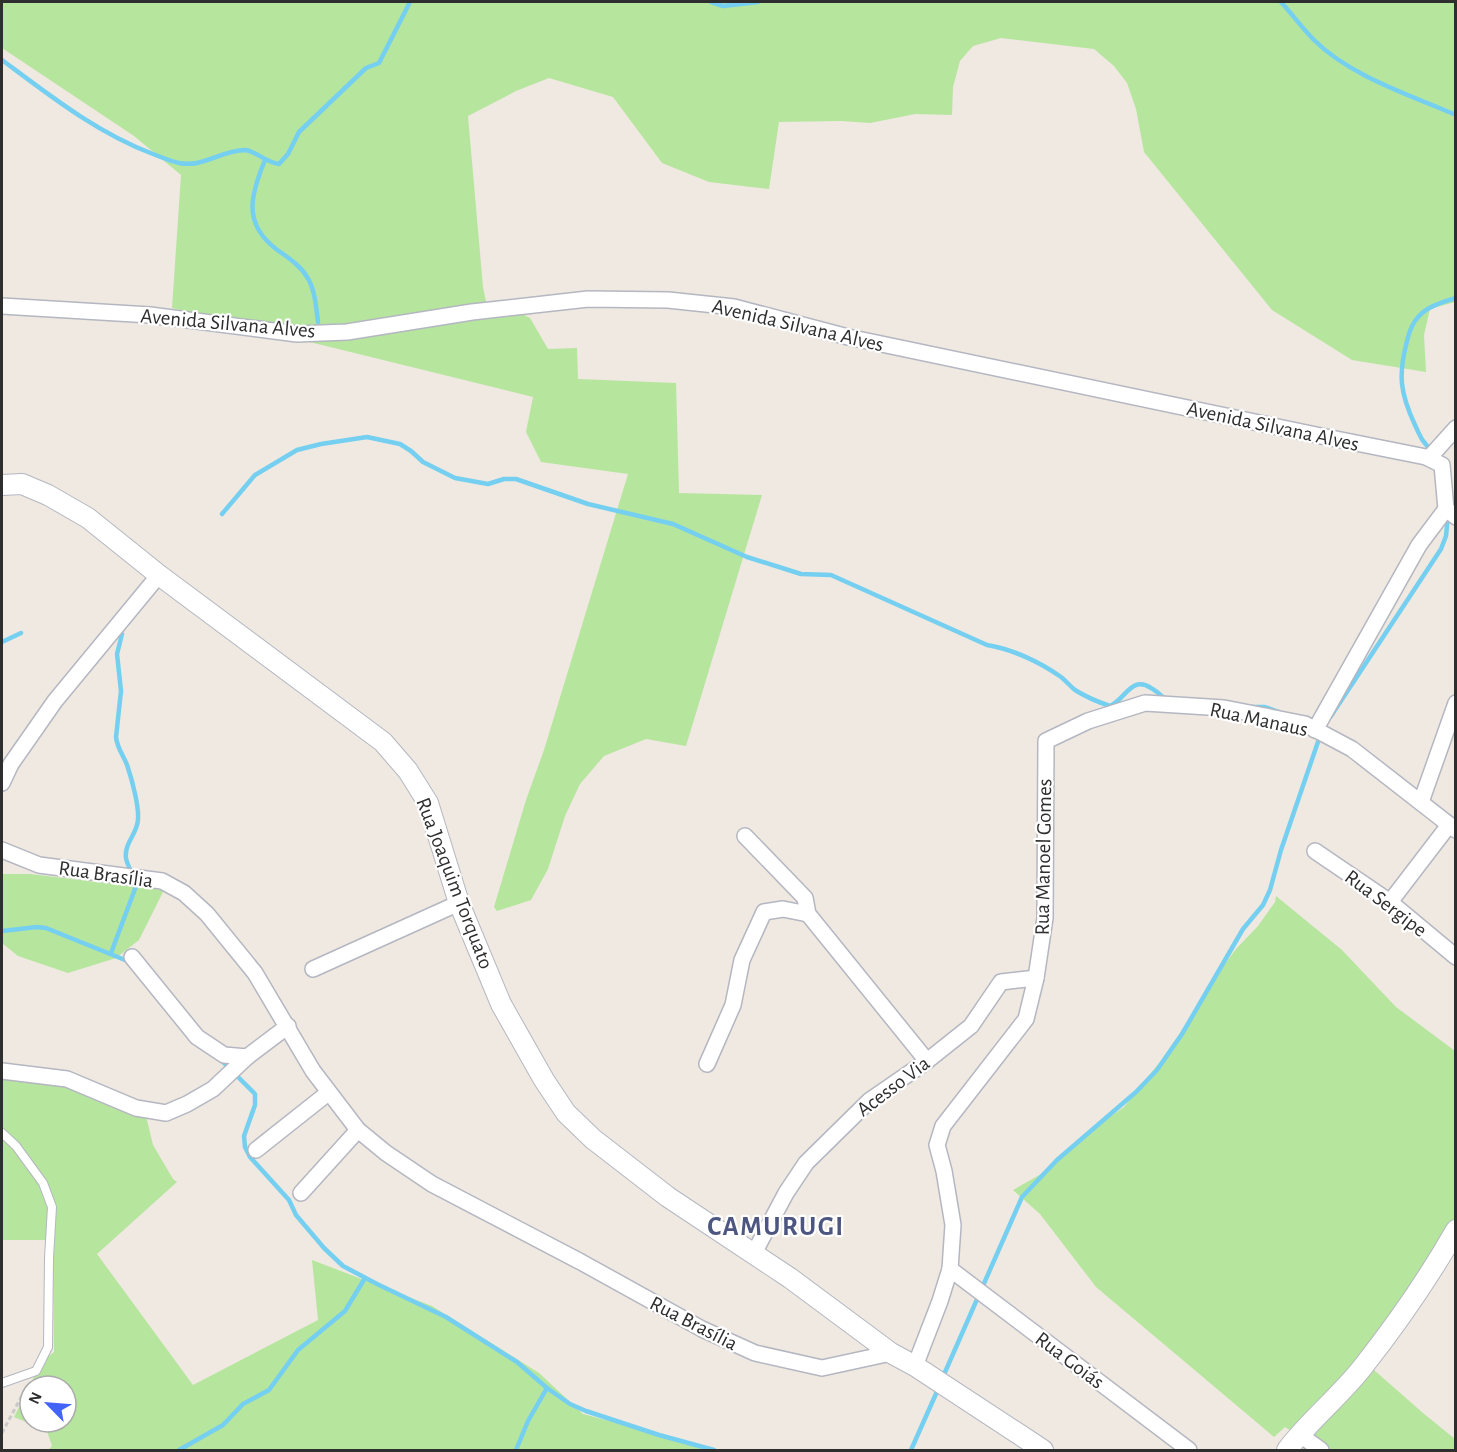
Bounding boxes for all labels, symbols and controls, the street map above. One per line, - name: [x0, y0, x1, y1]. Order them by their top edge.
- street label: Avenida Silvana Alves: [710, 296, 886, 355]
- street label: Avenida Silvana Alves: [140, 305, 316, 342]
- street label: Avenida Silvana Alves: [1185, 398, 1361, 455]
- street label: Rua Manaus: [1208, 699, 1310, 740]
- street label: Rua Manoel Gomes: [1032, 778, 1055, 936]
- street label: Rua Joaquim Torquato: [412, 795, 497, 972]
- street label: Rua Brasília: [57, 857, 155, 892]
- street label: Rua Sergipe: [1341, 866, 1431, 941]
- street label: Acesso Via: [853, 1052, 934, 1121]
- district label: CAMURUGI: [707, 1213, 845, 1240]
- street label: Rua Brasília: [647, 1292, 741, 1355]
- street label: Rua Goiás: [1031, 1328, 1108, 1393]
- north arrow: [18, 1374, 78, 1434]
- text: N: [26, 1390, 45, 1407]

